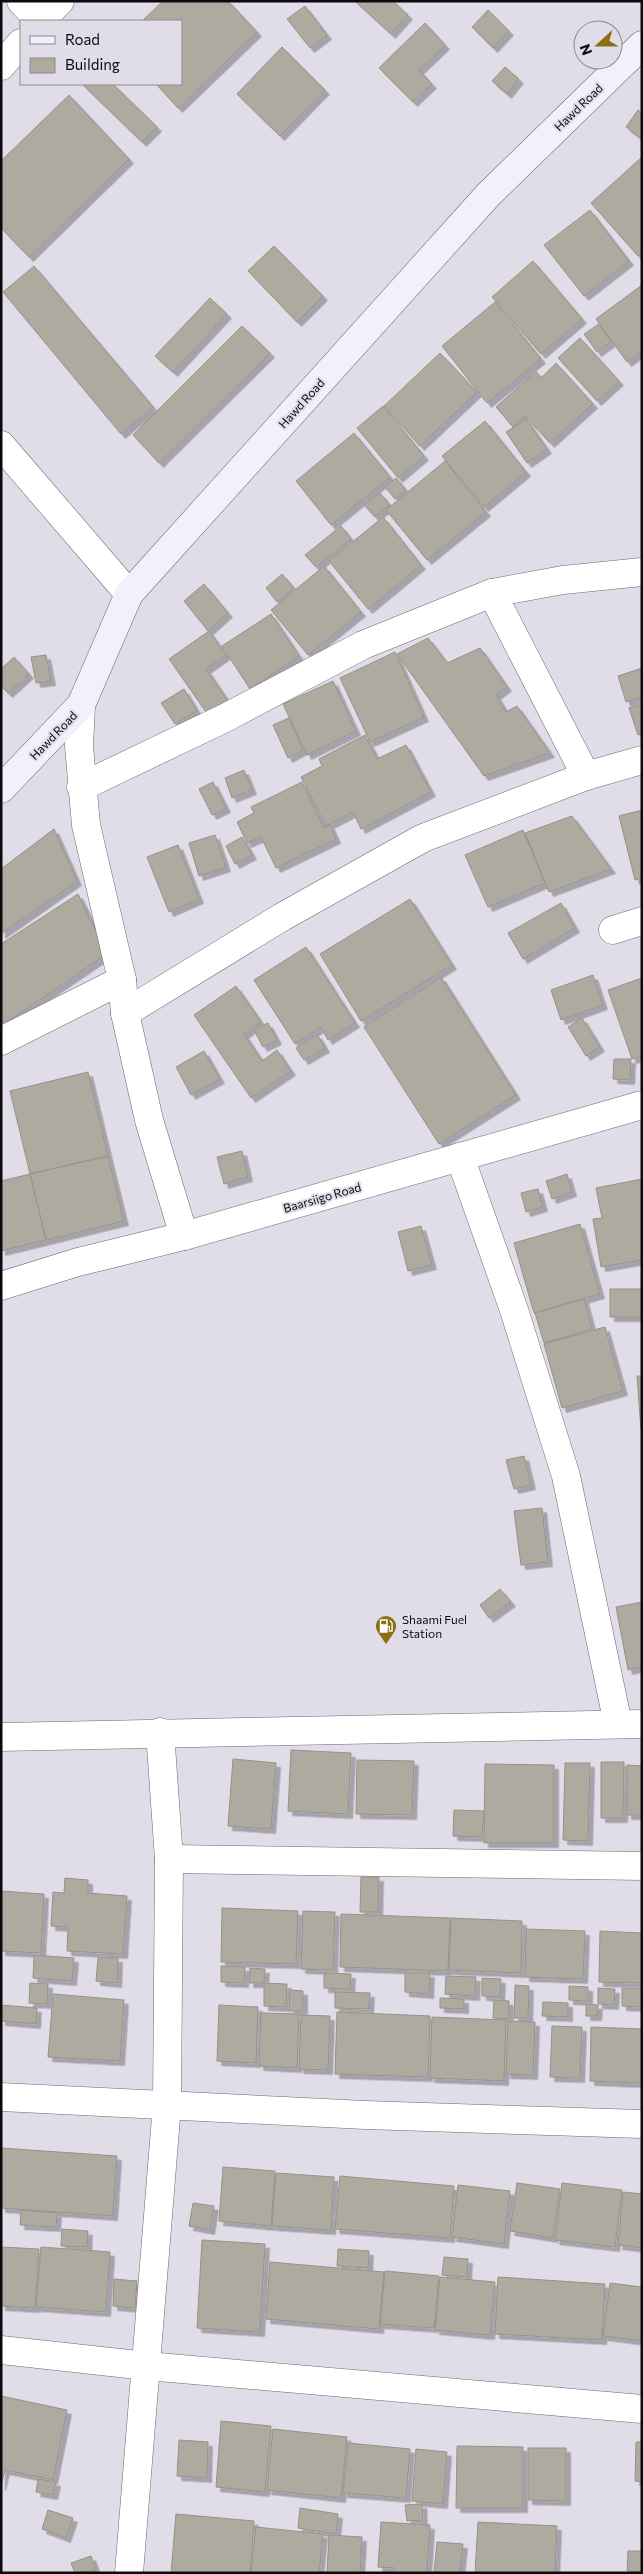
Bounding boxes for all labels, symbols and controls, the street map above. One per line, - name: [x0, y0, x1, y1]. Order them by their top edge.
- legend: [20, 20, 182, 85]
- north arrow: [573, 20, 623, 70]
- text: Road: [65, 30, 100, 48]
- text: N: [576, 42, 595, 58]
- text: Building: [65, 55, 120, 73]
- street label: Hawd Road: [551, 80, 605, 134]
- street label: Hawd Road: [275, 375, 327, 431]
- street label: Hawd Road: [26, 708, 80, 762]
- street label: Baarsiigo Road: [281, 1179, 363, 1215]
- place label: Shaami Fuel Station: [402, 1612, 467, 1640]
- fuel station icon: Shaami Fuel Station: [374, 1614, 398, 1645]

